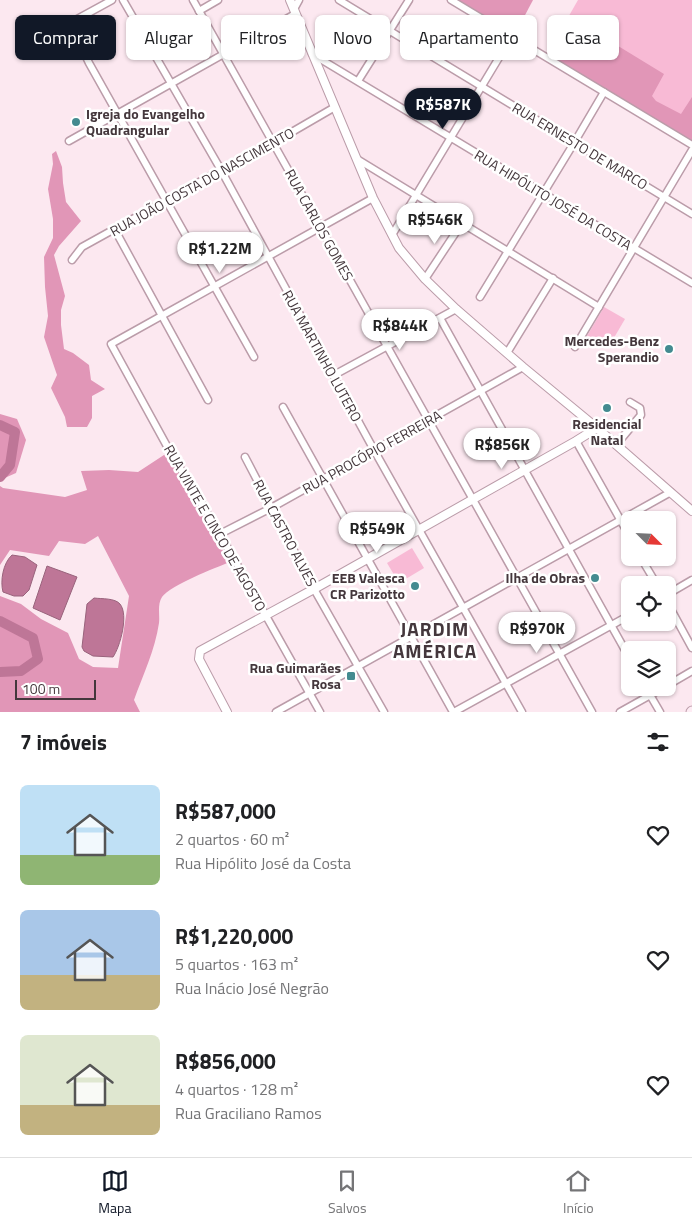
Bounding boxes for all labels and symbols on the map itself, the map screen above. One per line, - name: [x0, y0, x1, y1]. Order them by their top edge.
- pin: R$587K: [402, 88, 484, 130]
- street label: RUA ERNESTO DE MARCO: [509, 97, 652, 194]
- place label: Igreja do Evangelho Quadrangular: [86, 103, 205, 140]
- marker: Igreja do Evangelho Quadrangular: [70, 116, 82, 128]
- street label: RUA JOÃO COSTA DO NASCIMENTO: [106, 122, 298, 241]
- street label: RUA HIPÓLITO JOSÉ DA COSTA: [471, 144, 636, 255]
- street label: RUA CARLOS GOMES: [280, 165, 359, 284]
- pin: R$546K: [394, 202, 476, 245]
- pin: R$1.22M: [174, 232, 266, 274]
- street label: RUA MARTINHO LUTERO: [277, 286, 368, 426]
- pin: R$844K: [359, 308, 441, 351]
- place label: Mercedes-Benz Sperandio: [564, 330, 659, 367]
- marker: Mercedes-Benz Sperandio: [663, 343, 675, 355]
- marker: Residencial Natal: [601, 402, 613, 414]
- street label: RUA PROCÓPIO FERREIRA: [298, 404, 446, 499]
- place label: Residencial Natal: [572, 413, 642, 450]
- pin: R$856K: [461, 428, 543, 470]
- street label: RUA VINTE E CINCO DE AGOSTO: [159, 441, 272, 615]
- street label: RUA CASTRO ALVES: [248, 476, 323, 590]
- north arrow: [621, 511, 676, 566]
- pin: R$549K: [336, 512, 418, 554]
- place label: EEB Valesca CR Parizotto: [330, 567, 405, 604]
- place label: Ilha de Obras: [506, 567, 585, 588]
- marker: Ilha de Obras: [589, 572, 601, 584]
- marker: EEB Valesca CR Parizotto: [409, 580, 421, 592]
- pin: R$970K: [496, 612, 578, 654]
- district label: JARDIM AMÉRICA: [393, 614, 477, 665]
- place label: Rua Guimarães Rosa: [249, 657, 341, 694]
- marker: Rua Guimarães Rosa: [345, 670, 357, 682]
- scale bar: [15, 677, 96, 700]

